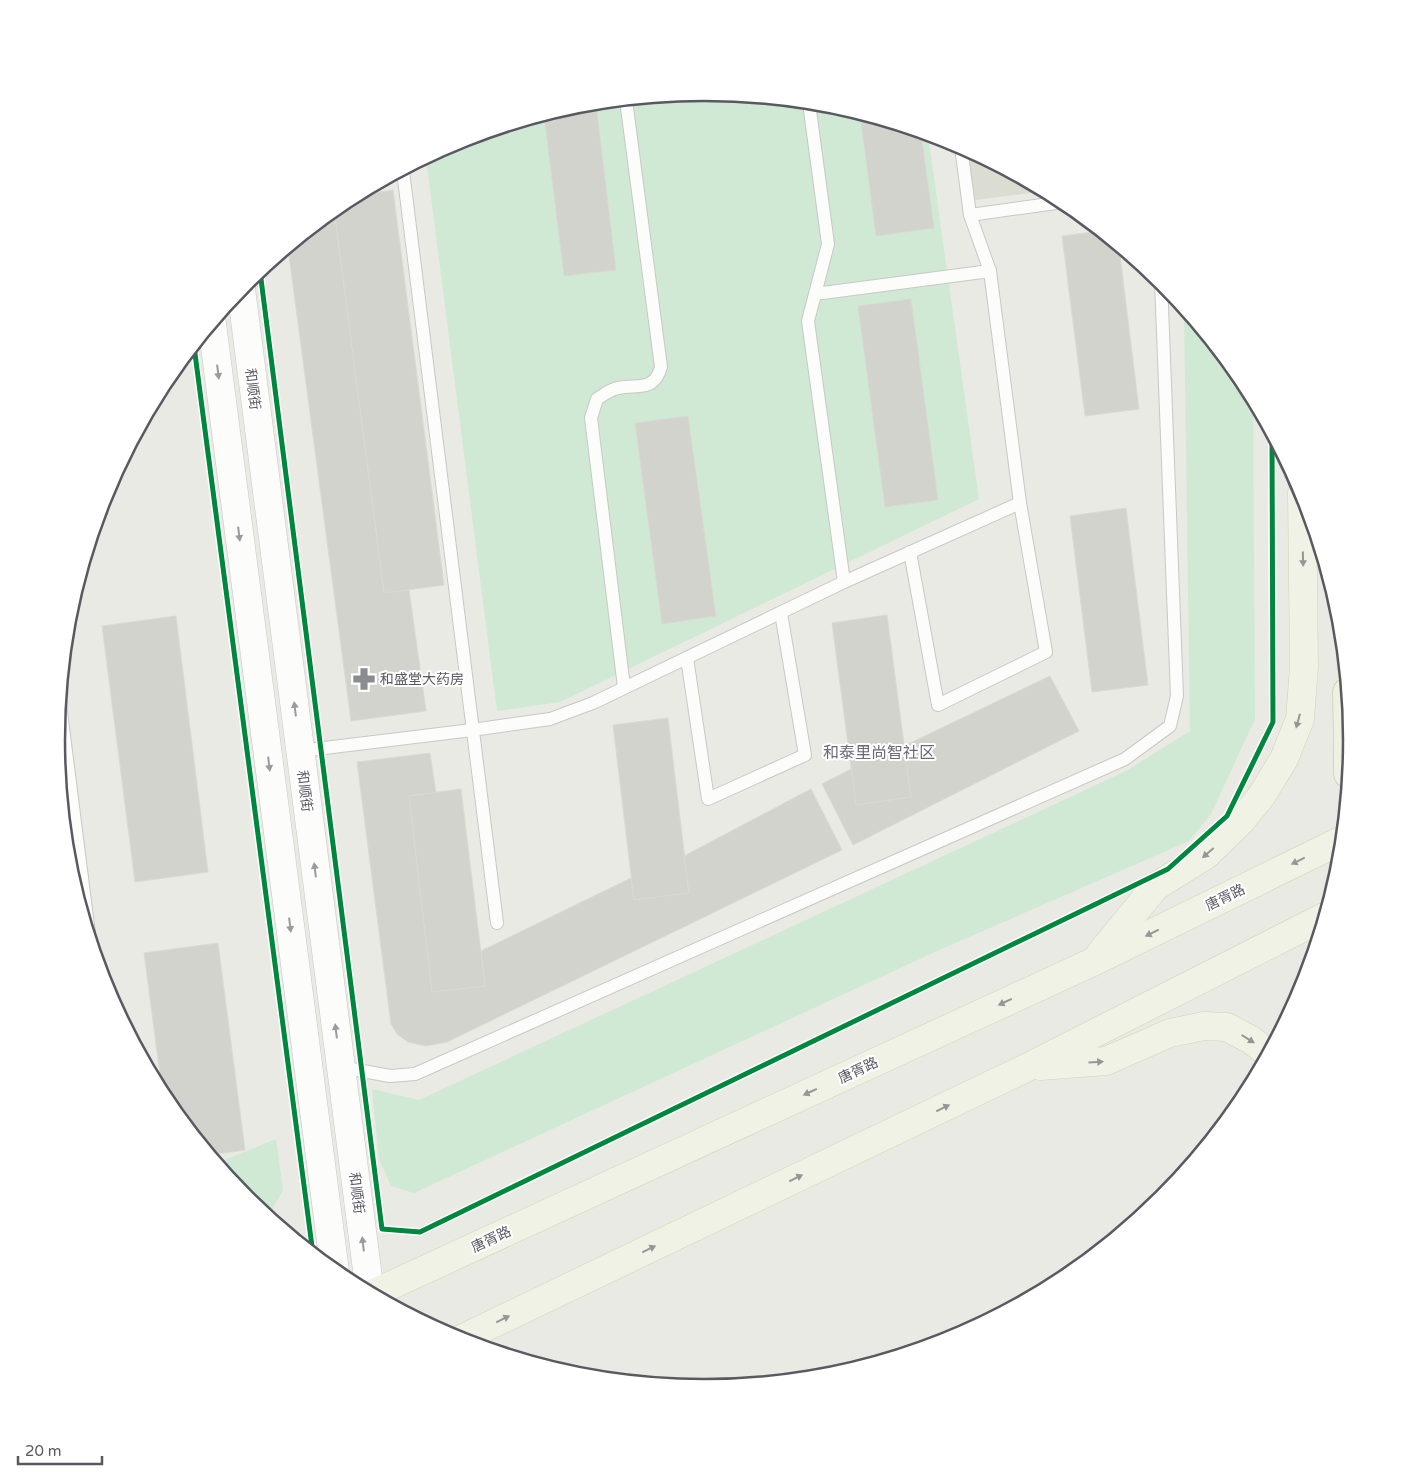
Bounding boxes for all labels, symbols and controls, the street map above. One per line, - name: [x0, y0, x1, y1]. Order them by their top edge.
- one-way arrow: [214, 365, 222, 381]
- street label: 和顺街: [242, 367, 263, 411]
- one-way arrow: [235, 526, 243, 542]
- one-way arrow: [1299, 551, 1307, 567]
- pharmacy icon: 和盛堂大药房: [351, 666, 377, 692]
- place label: 和盛堂大药房: [380, 671, 464, 688]
- one-way arrow: [290, 700, 298, 716]
- one-way arrow: [1294, 713, 1302, 728]
- district label: 和泰里尚智社区: [823, 743, 935, 763]
- one-way arrow: [265, 757, 273, 773]
- street label: 和顺街: [294, 769, 315, 813]
- one-way arrow: [1202, 847, 1214, 858]
- one-way arrow: [1291, 857, 1305, 865]
- one-way arrow: [311, 862, 319, 878]
- street label: 唐胥路: [1203, 881, 1248, 914]
- one-way arrow: [286, 918, 294, 934]
- one-way arrow: [1145, 929, 1159, 937]
- one-way arrow: [998, 998, 1012, 1006]
- one-way arrow: [332, 1023, 340, 1039]
- one-way arrow: [1242, 1035, 1255, 1044]
- street label: 唐胥路: [836, 1054, 881, 1087]
- one-way arrow: [1088, 1057, 1104, 1065]
- one-way arrow: [803, 1088, 817, 1096]
- one-way arrow: [935, 1104, 950, 1112]
- street label: 和顺街: [346, 1171, 367, 1215]
- one-way arrow: [789, 1174, 803, 1182]
- street label: 唐胥路: [469, 1223, 514, 1256]
- one-way arrow: [359, 1236, 367, 1252]
- one-way arrow: [642, 1244, 657, 1253]
- one-way arrow: [496, 1314, 510, 1322]
- scale bar: [18, 1434, 101, 1466]
- text: 20 m: [25, 1442, 62, 1460]

